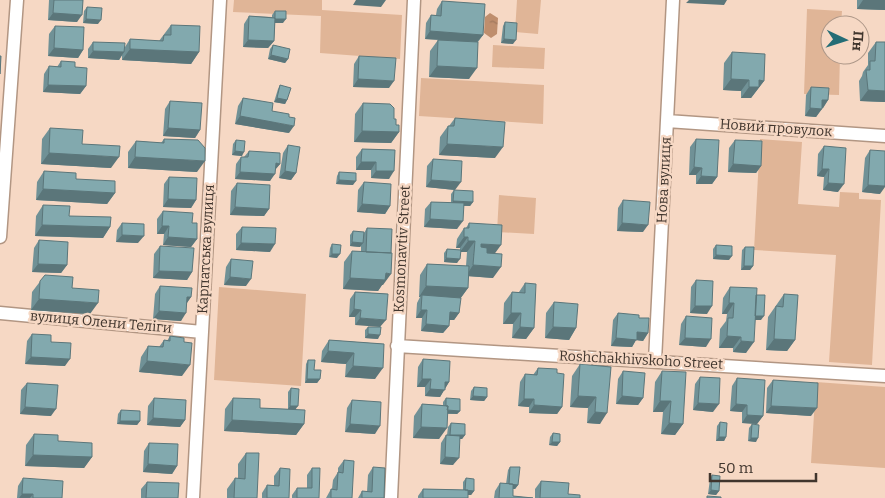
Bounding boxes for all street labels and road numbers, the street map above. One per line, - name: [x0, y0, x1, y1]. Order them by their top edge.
- street label: Новий провулок: [719, 116, 834, 140]
- street label: Нова вулиця: [653, 136, 675, 224]
- street label: Карпатська вулиця: [194, 183, 218, 314]
- street label: Kosmonavtiv Street: [390, 185, 414, 313]
- street label: вулиця Олени Теліги: [29, 307, 173, 337]
- street label: Roshchakhivskoho Street: [559, 347, 723, 373]

